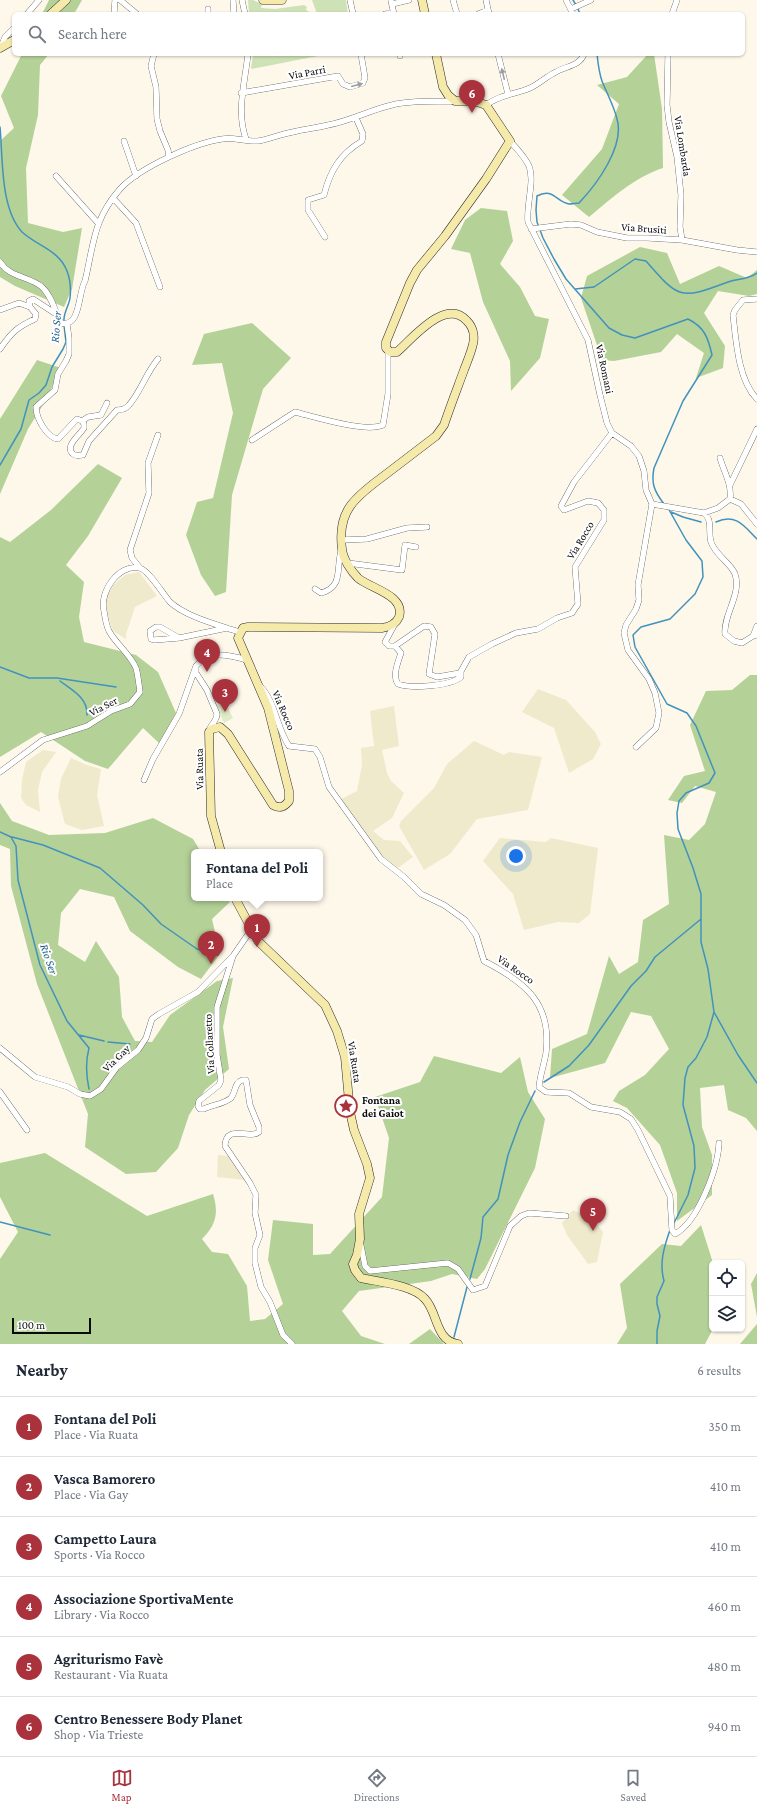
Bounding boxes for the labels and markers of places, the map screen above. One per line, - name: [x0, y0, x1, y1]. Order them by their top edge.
- pin: 6: [459, 80, 485, 113]
- pin: 4: [194, 639, 220, 672]
- pin: 3: [212, 679, 238, 712]
- pin: 1: [244, 914, 270, 947]
- pin: 2: [198, 931, 224, 964]
- place icon: Fontana dei Gaiot: [333, 1093, 359, 1119]
- place label: Fontana dei Gaiot: [362, 1094, 404, 1119]
- pin: 5: [580, 1198, 606, 1231]

